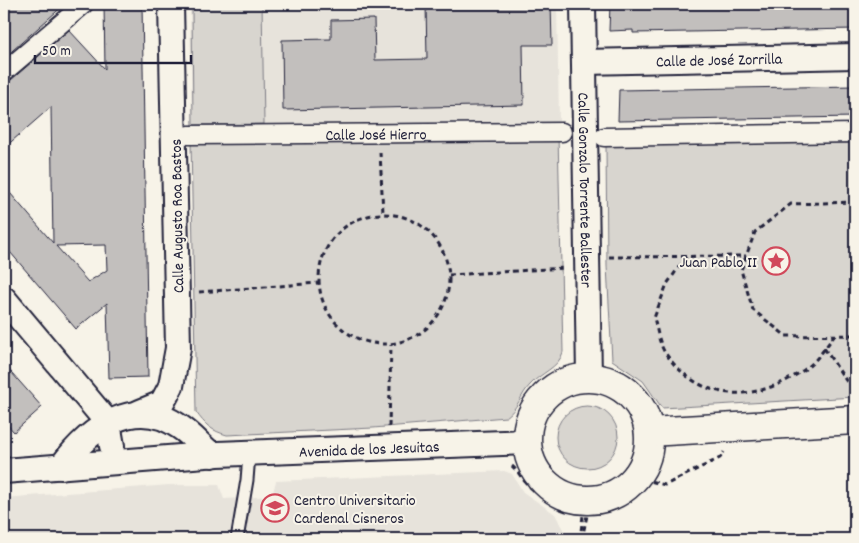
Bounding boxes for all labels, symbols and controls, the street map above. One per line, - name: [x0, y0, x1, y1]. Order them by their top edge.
- scale bar: [35, 32, 191, 64]
- text: 50 m: [42, 41, 71, 63]
- street label: Calle de José Zorrilla: [656, 49, 783, 74]
- street label: Calle Gonzalo Torrente Ballester: [570, 92, 597, 288]
- street label: Calle José Hierro: [325, 124, 427, 148]
- street label: Calle Augusto Roa Bastos: [166, 138, 191, 293]
- place icon: Juan Pablo II: [761, 246, 791, 276]
- place label: Juan Pablo II: [680, 252, 757, 275]
- street label: Avenida de los Jesuitas: [299, 436, 440, 465]
- place label: Centro Universitario Cardenal Cisneros: [294, 490, 416, 531]
- school or university icon: Centro Universitario Cardenal Cisneros: [260, 493, 290, 523]

